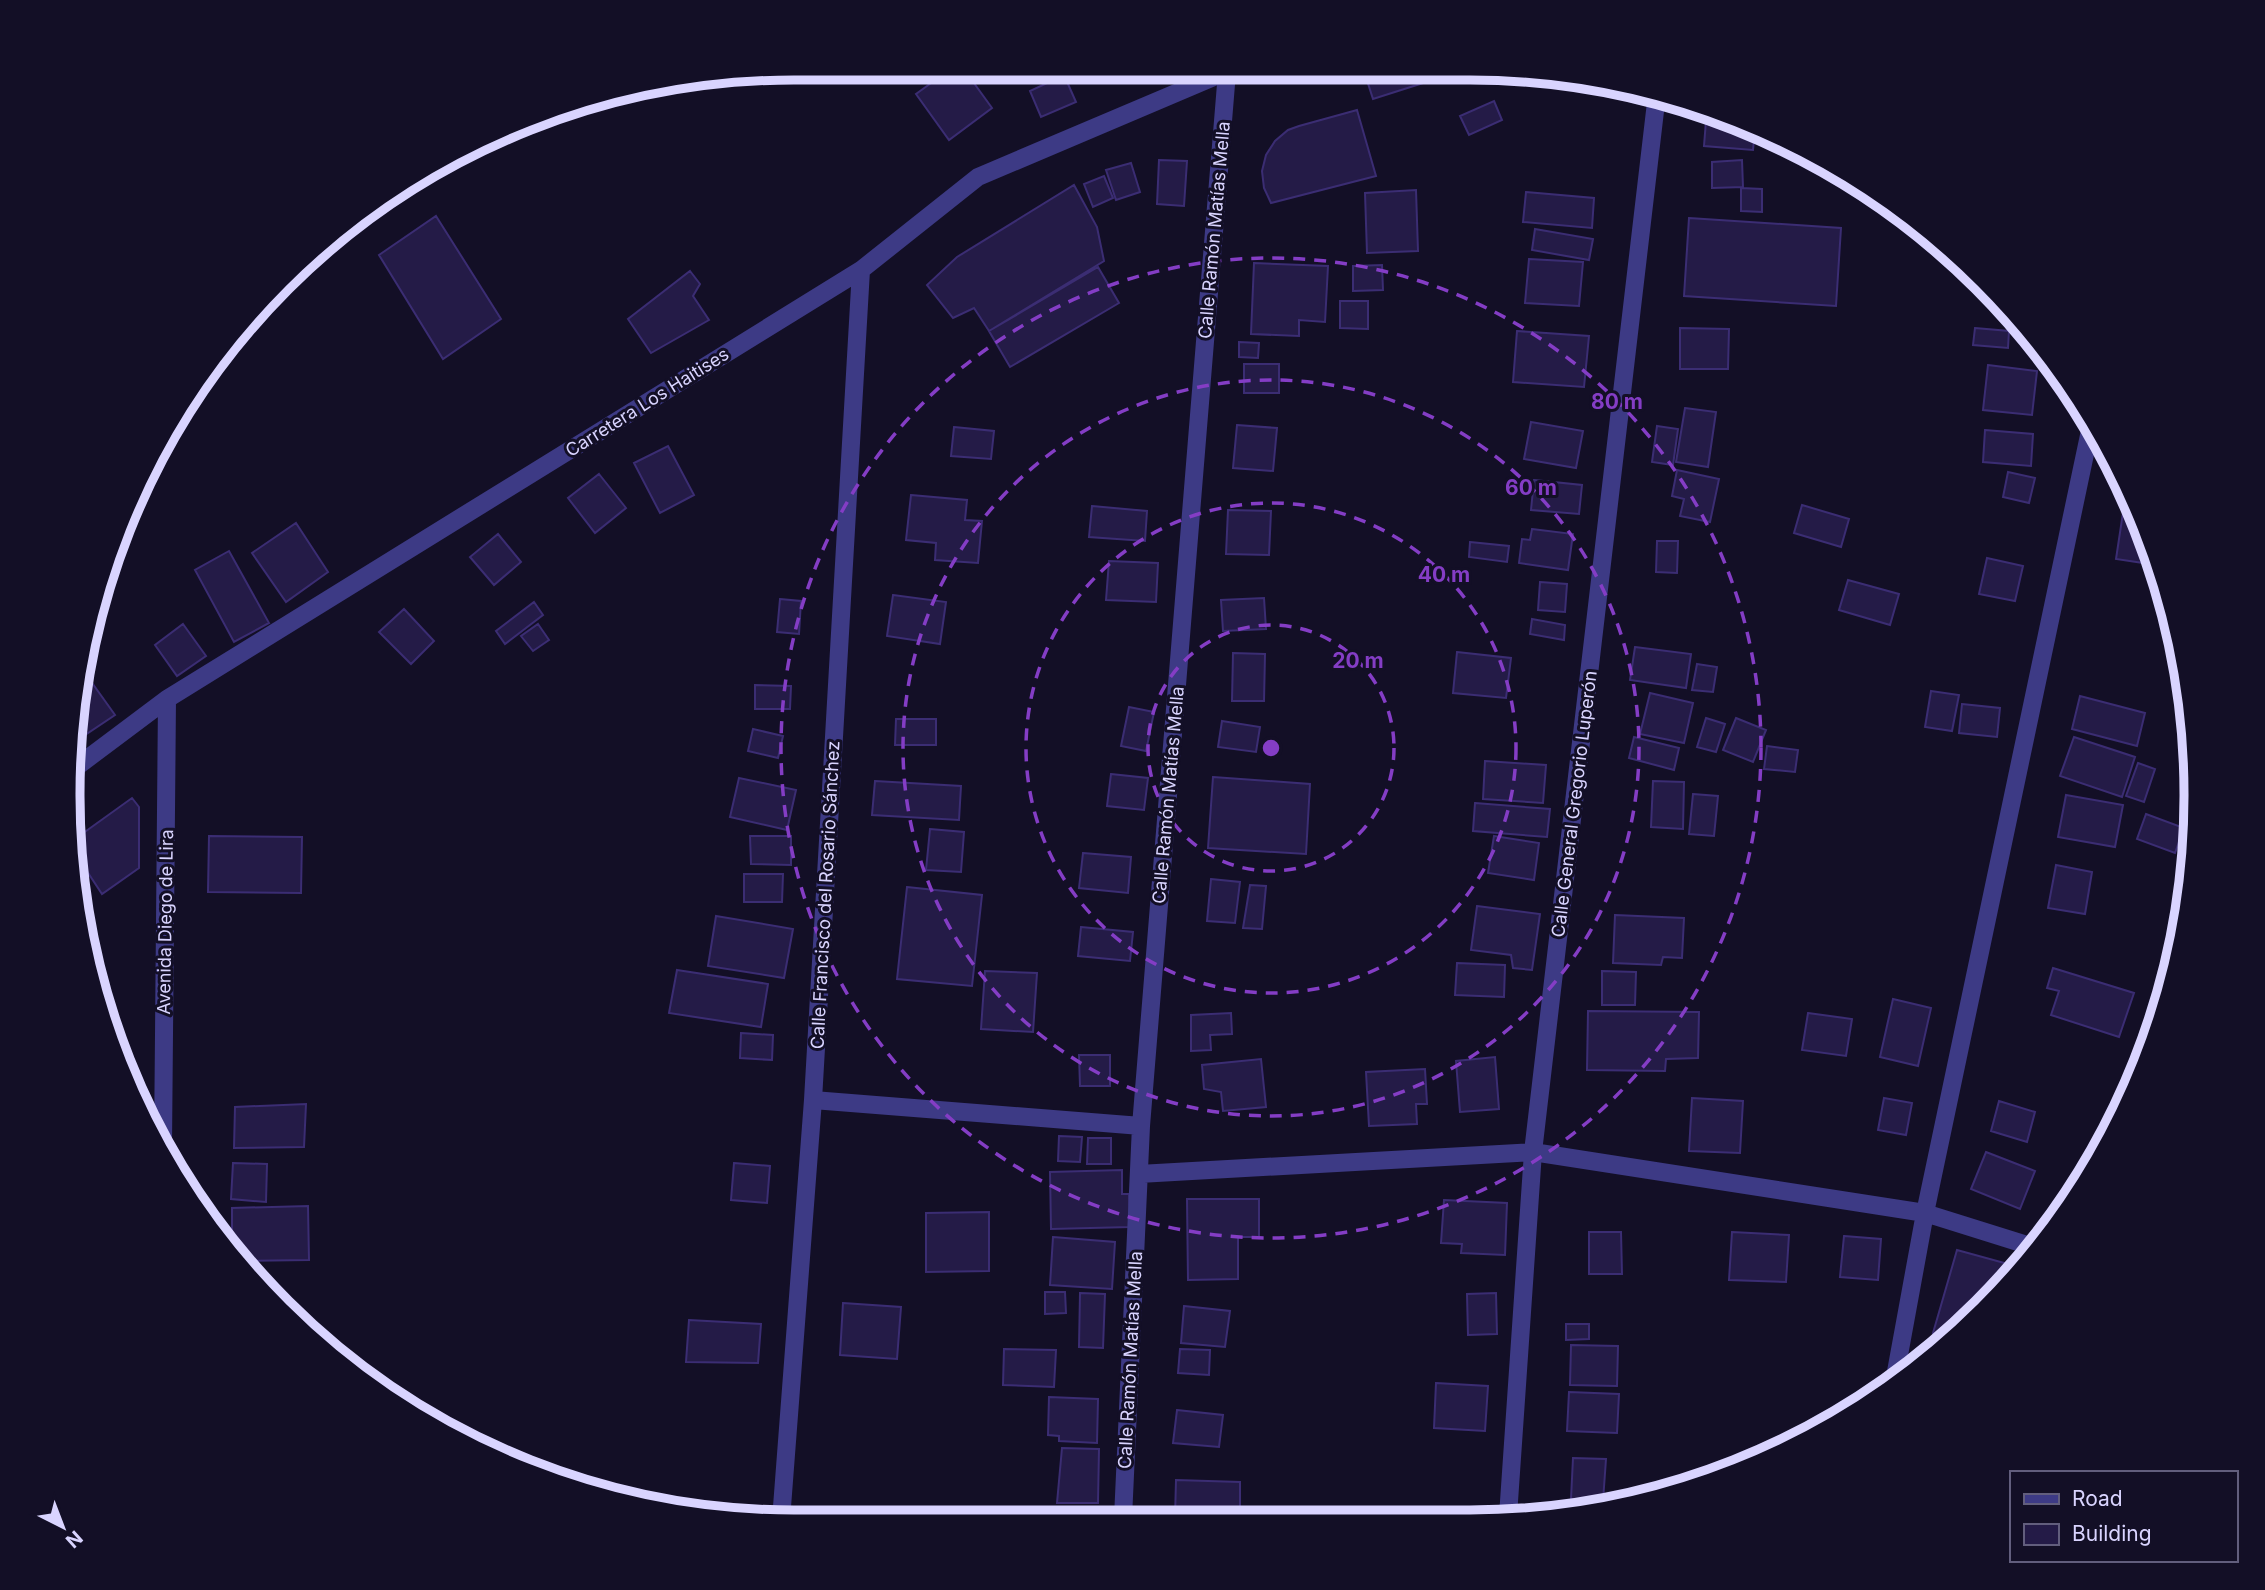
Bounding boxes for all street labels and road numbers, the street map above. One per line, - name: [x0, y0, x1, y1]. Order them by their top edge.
- street label: Calle Ramón Matías Mella: [1194, 120, 1234, 340]
- street label: Carretera Los Haitises: [561, 343, 733, 461]
- street label: Calle General Gregorio Luperón: [1547, 669, 1601, 939]
- street label: Calle Ramón Matías Mella: [1148, 685, 1188, 905]
- street label: Calle Francisco del Rosario Sánchez: [806, 740, 844, 1050]
- street label: Avenida Diego de Lira: [153, 829, 177, 1015]
- street label: Calle Ramón Matías Mella: [1114, 1250, 1146, 1470]

